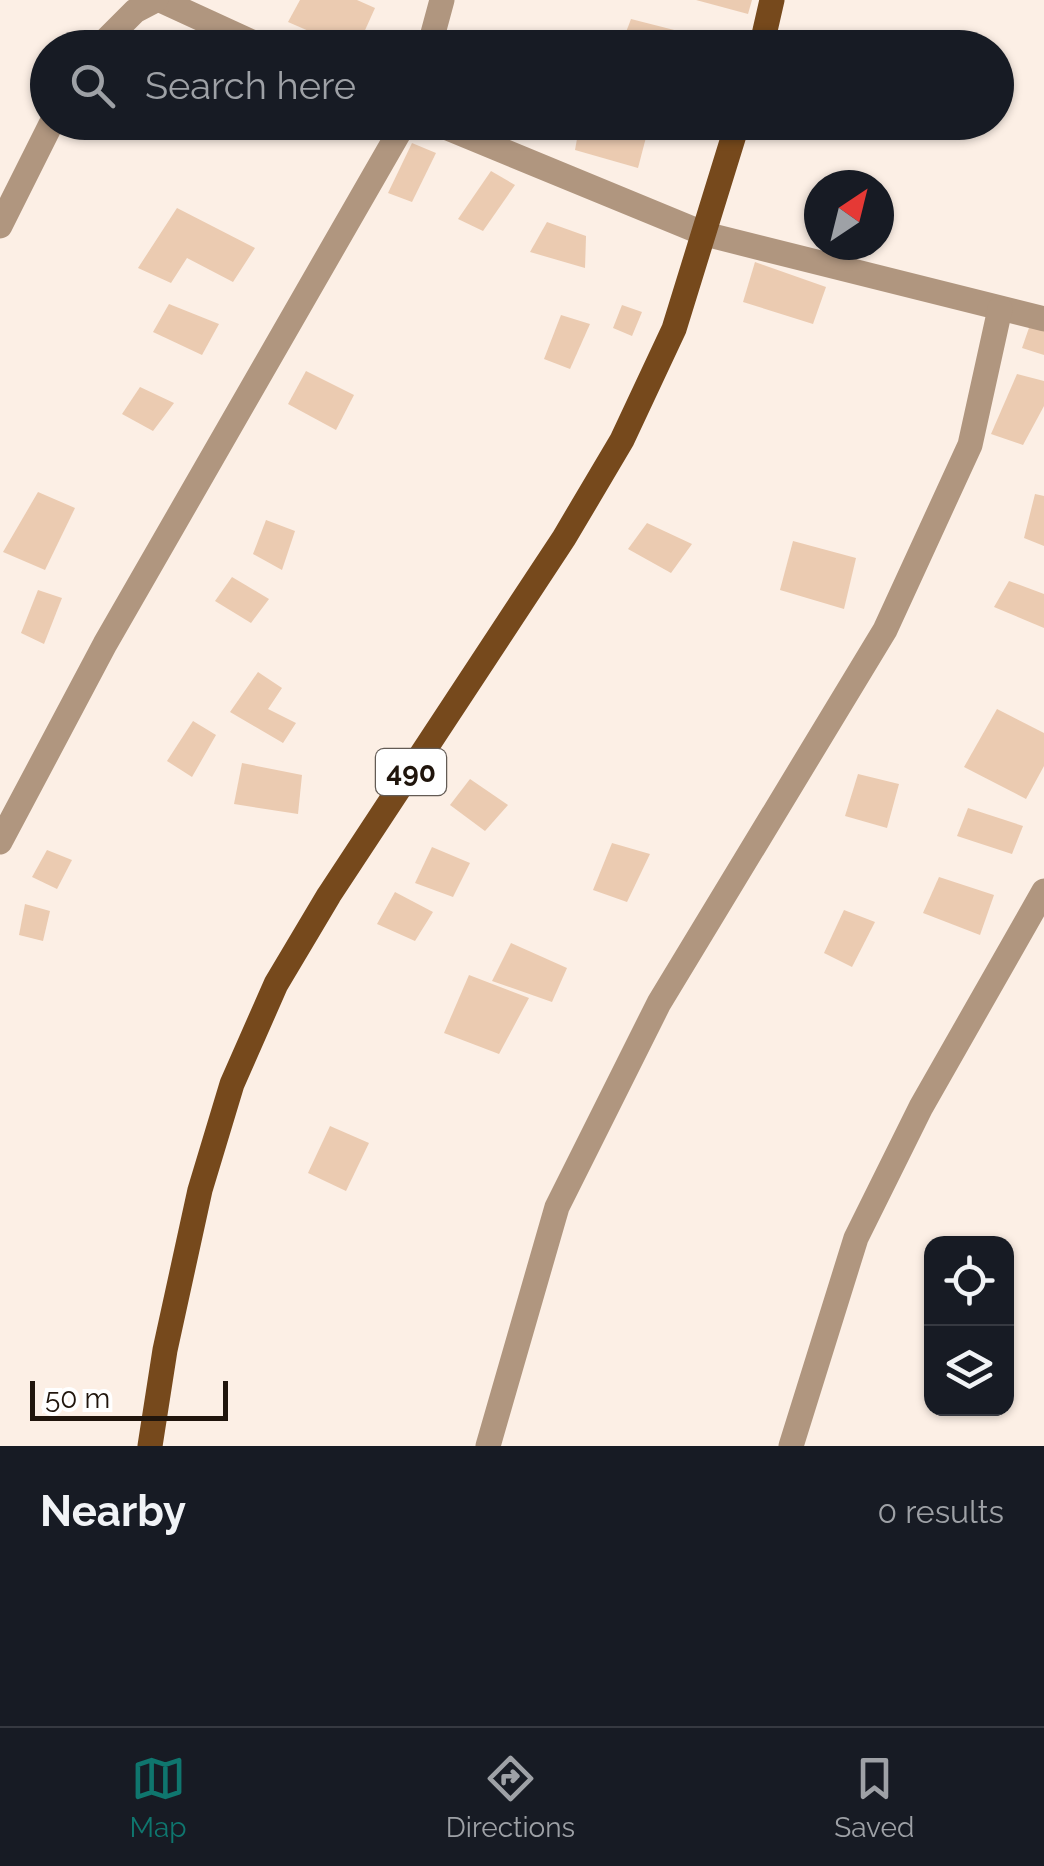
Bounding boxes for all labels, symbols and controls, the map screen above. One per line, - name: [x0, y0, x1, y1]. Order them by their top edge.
- search box: [30, 30, 1014, 140]
- icon: search: [65, 58, 120, 113]
- text: Search here: [145, 63, 356, 108]
- north arrow: [804, 170, 894, 260]
- road number: 490: [376, 749, 446, 795]
- map controls: [924, 1236, 1014, 1416]
- button: locate: [924, 1236, 1014, 1326]
- button: layers: [924, 1326, 1014, 1416]
- scale bar: [30, 1376, 228, 1420]
- text: 50 m: [45, 1382, 110, 1415]
- text: Nearby: [40, 1487, 186, 1536]
- text: 0 results: [877, 1493, 1004, 1530]
- tab: Map: [130, 1751, 187, 1844]
- tab: Directions: [446, 1751, 575, 1844]
- tab: Saved: [834, 1751, 914, 1844]

